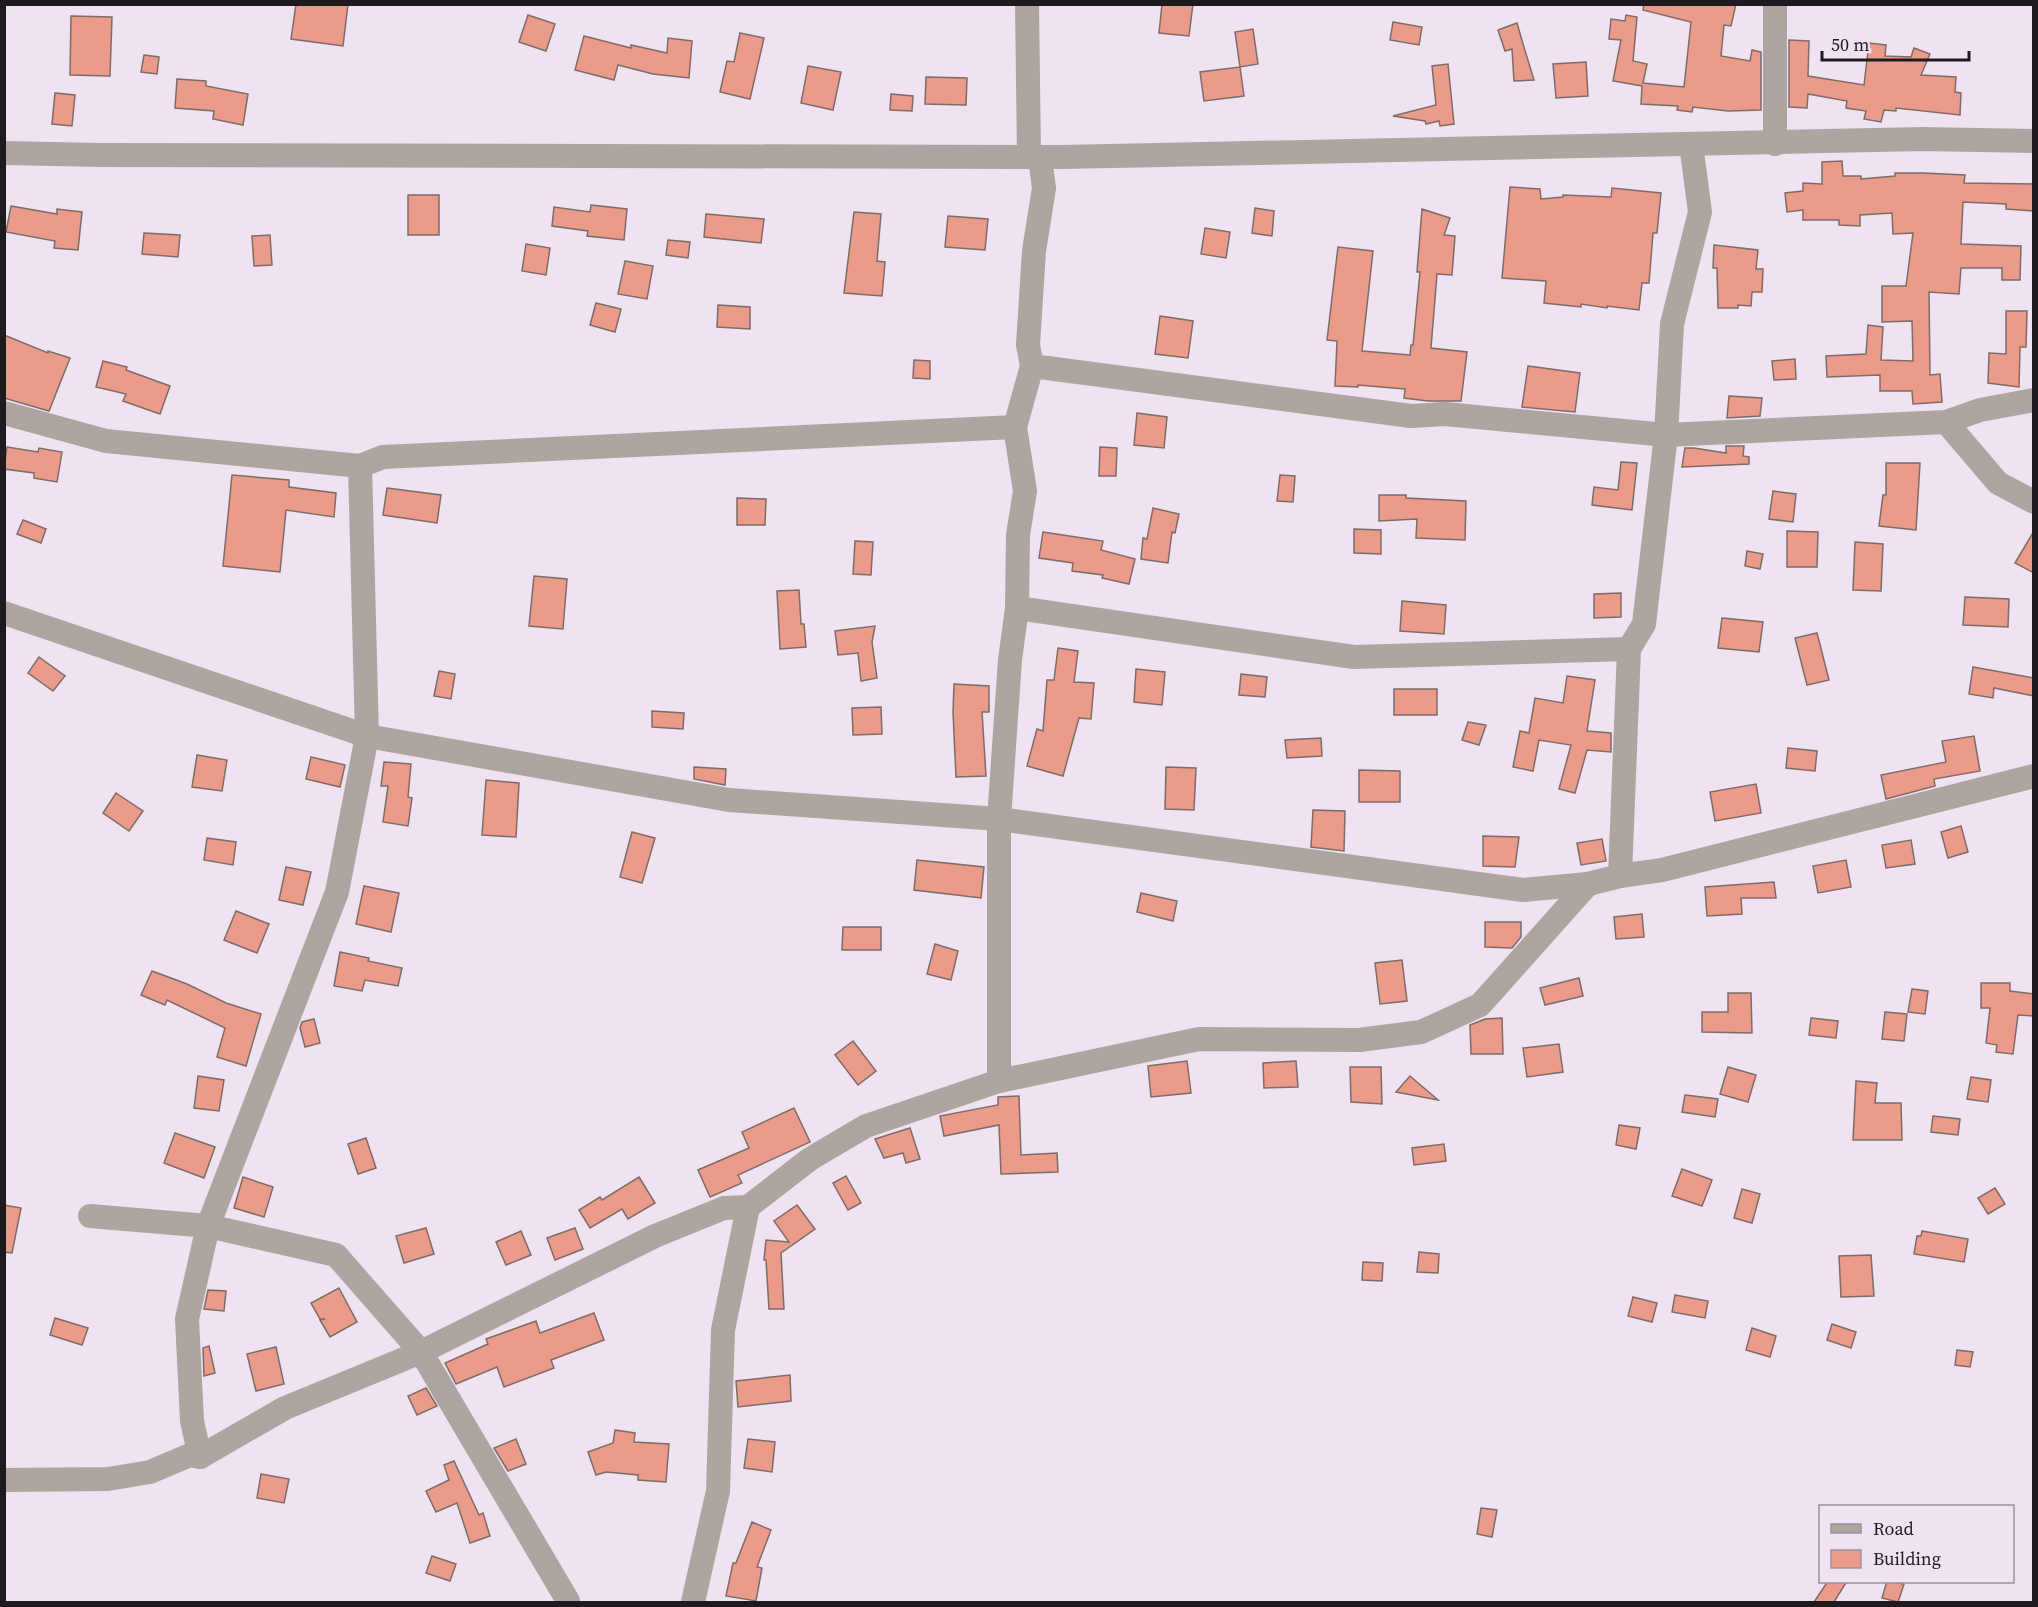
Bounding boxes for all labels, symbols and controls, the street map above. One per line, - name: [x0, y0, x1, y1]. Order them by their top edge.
- scale bar: [1822, 24, 1969, 62]
- text: 50 m: [1831, 32, 1869, 57]
- legend: [1819, 1505, 2014, 1583]
- text: Road: [1873, 1516, 1914, 1541]
- text: Building: [1873, 1546, 1941, 1571]

